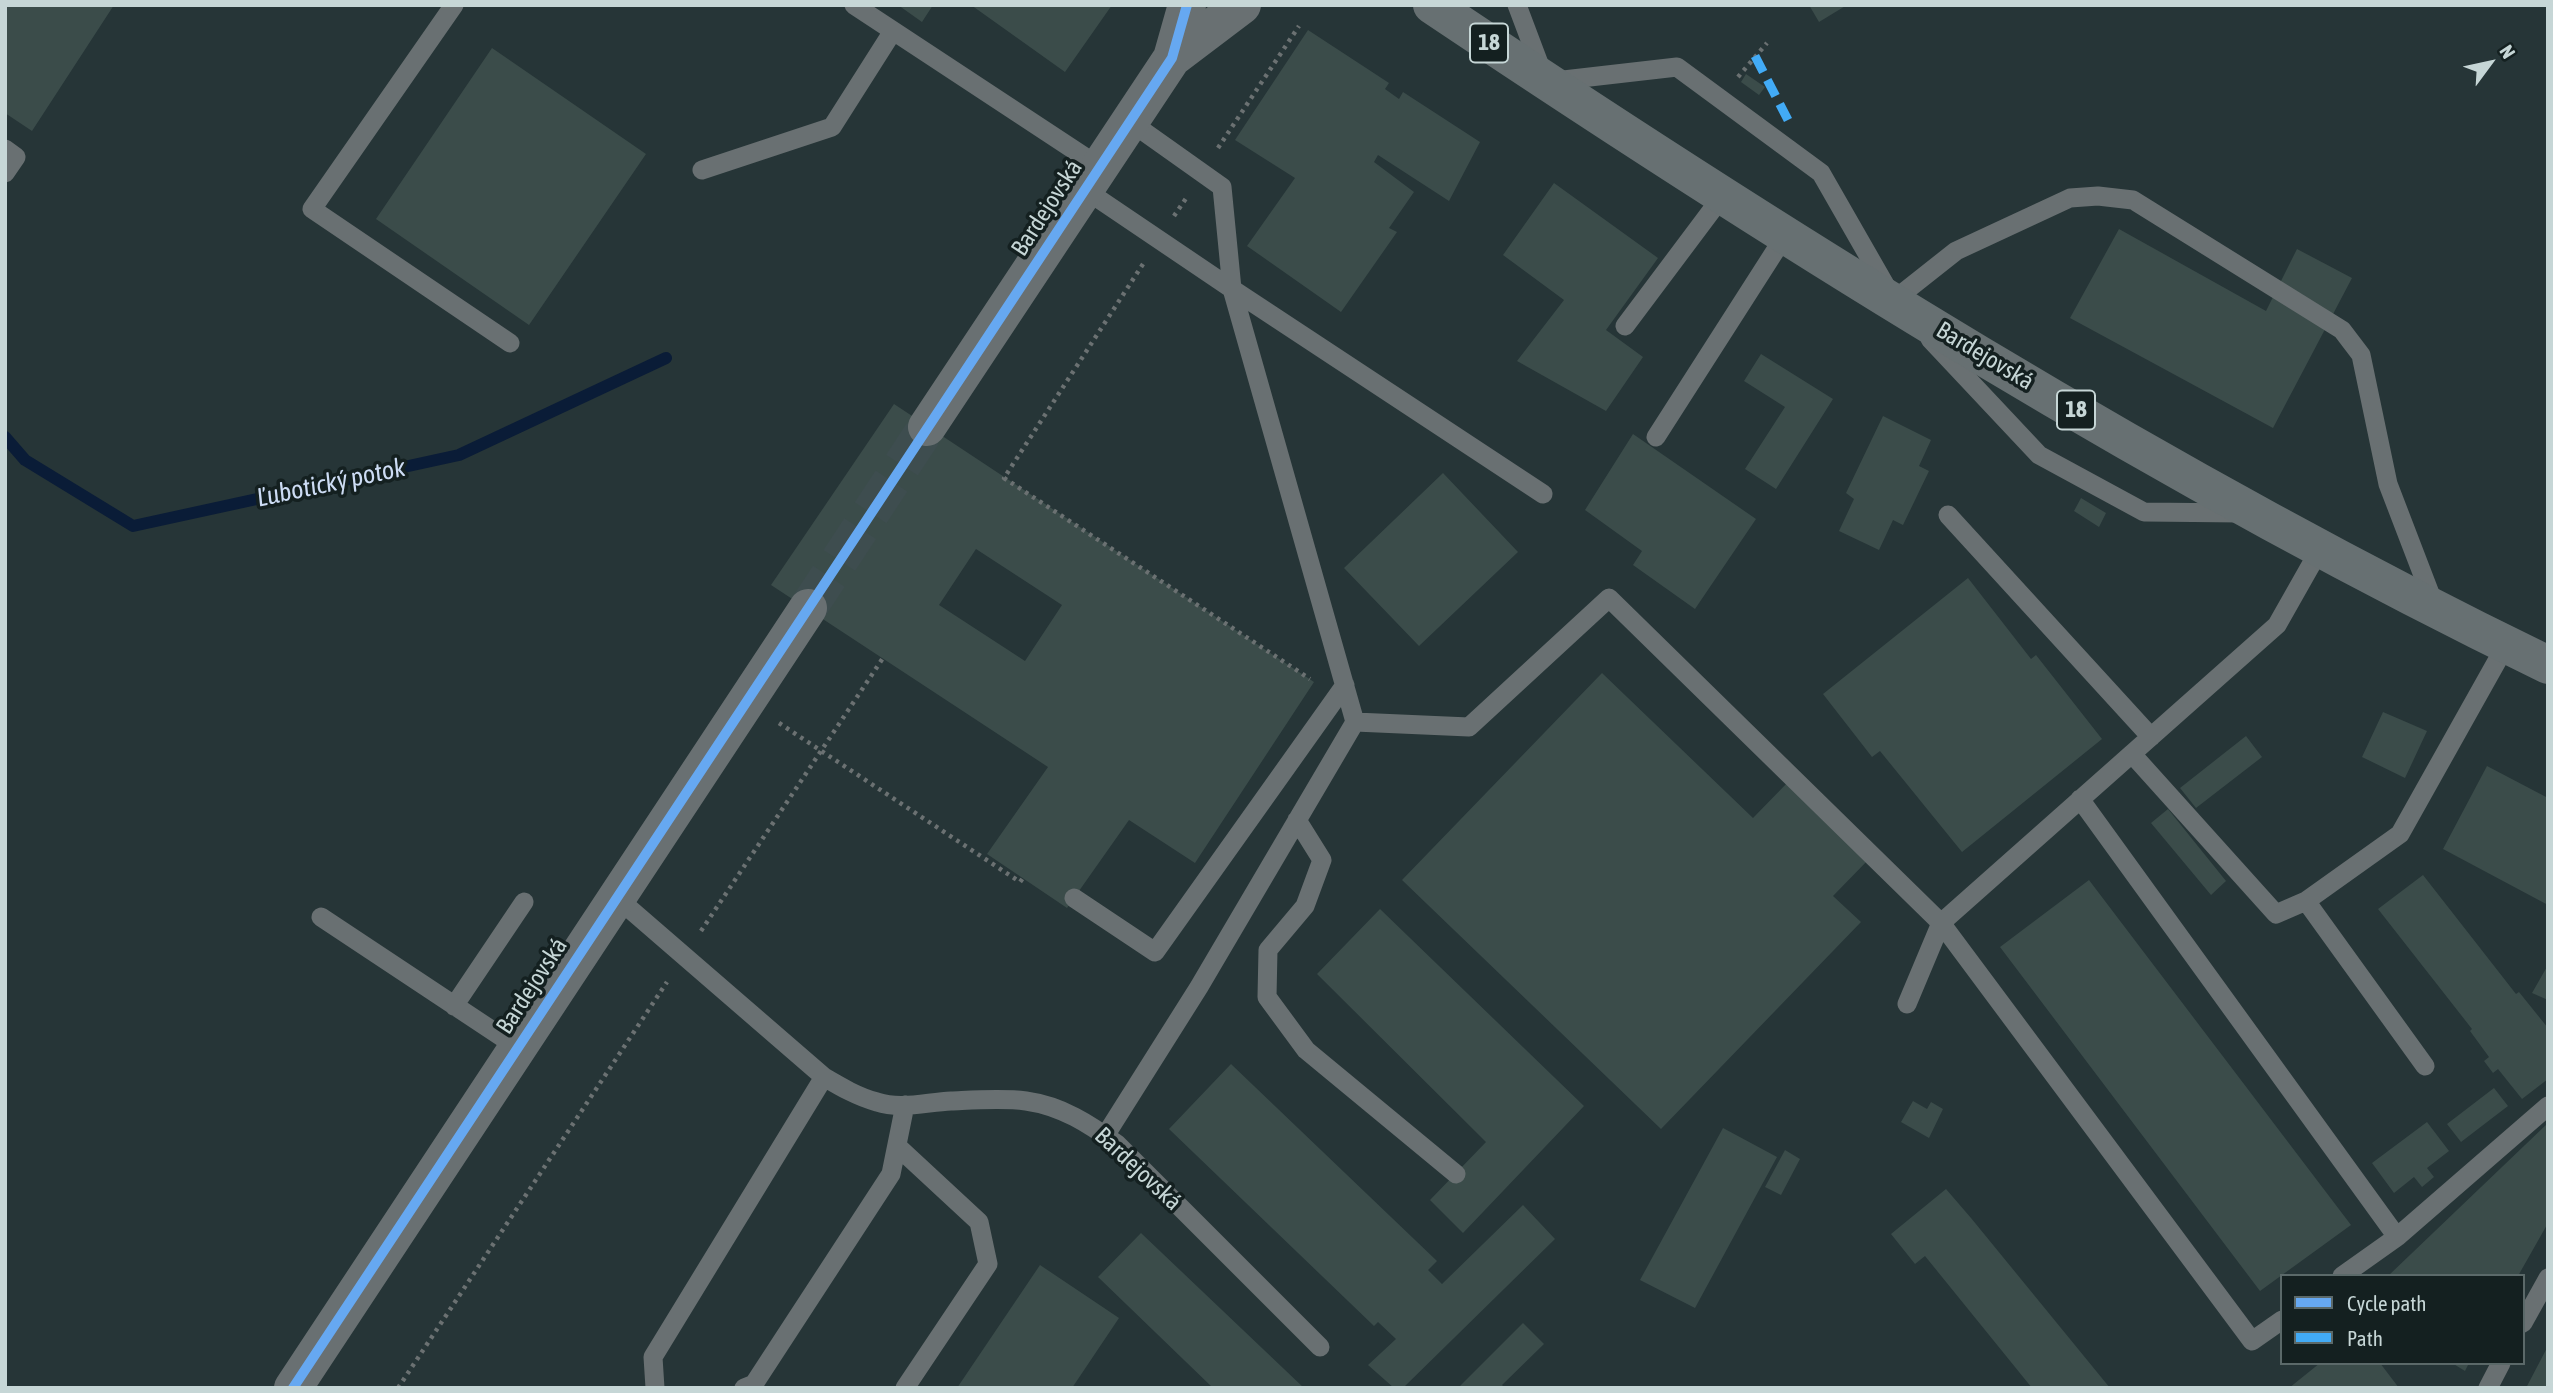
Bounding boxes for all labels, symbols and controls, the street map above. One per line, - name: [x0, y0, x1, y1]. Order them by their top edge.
- road number: 18: [1470, 24, 1508, 62]
- north arrow: [2455, 28, 2525, 98]
- text: N: [2495, 41, 2520, 62]
- street label: Bardejovská: [1005, 155, 1089, 261]
- street label: Bardejovská: [1931, 316, 2039, 396]
- road number: 18: [2057, 390, 2095, 430]
- water label: Ľubotický potok: [254, 452, 408, 514]
- street label: Bardejovská: [490, 933, 574, 1039]
- street label: Bardejovská: [1088, 1121, 1188, 1217]
- legend: [2280, 1274, 2525, 1365]
- text: Cycle path: [2347, 1291, 2426, 1315]
- text: Path: [2347, 1326, 2383, 1350]

